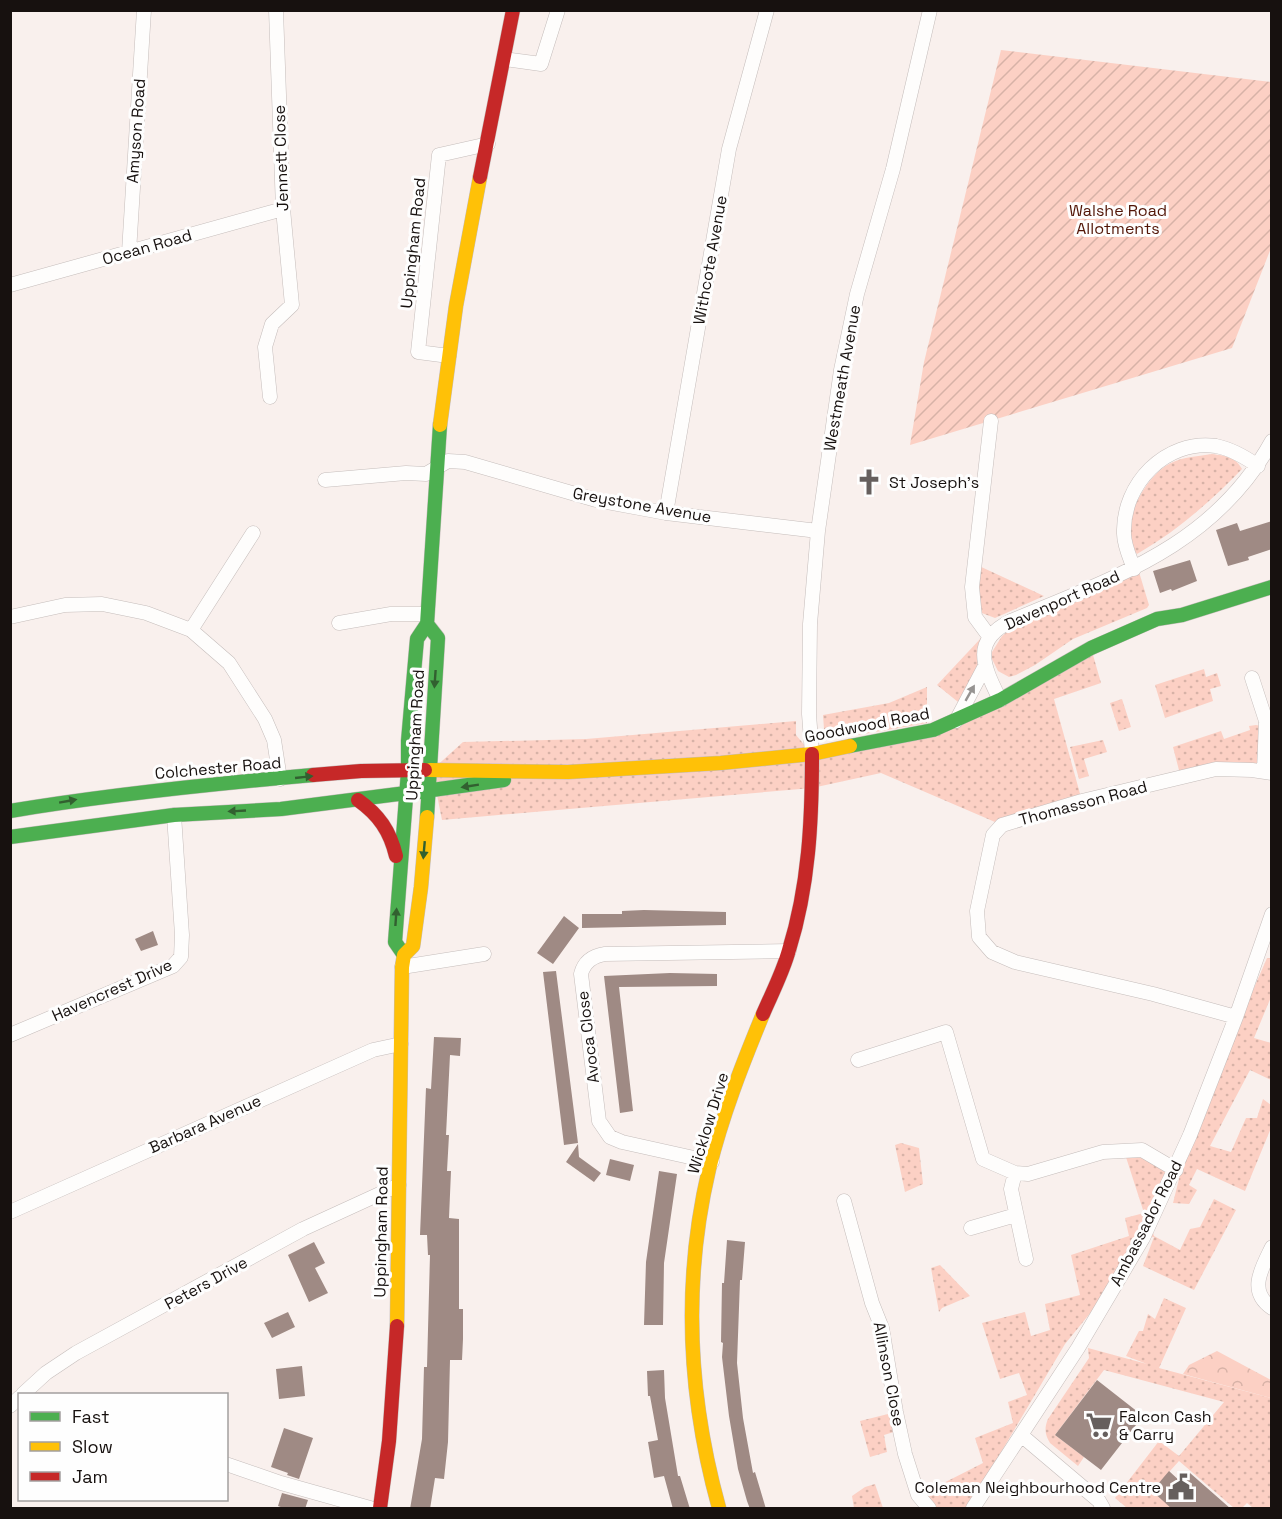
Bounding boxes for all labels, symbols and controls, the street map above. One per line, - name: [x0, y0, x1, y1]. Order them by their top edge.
- street label: Amyson Road: [122, 78, 150, 184]
- street label: Jennett Close: [269, 105, 293, 211]
- street label: Uppingham Road: [396, 177, 430, 309]
- street label: Withcote Avenue: [688, 194, 732, 326]
- park label: Walshe Road Allotments: [1069, 200, 1167, 239]
- street label: Ocean Road: [100, 224, 194, 270]
- street label: Westmeath Avenue: [819, 303, 865, 453]
- church icon: St Joseph's: [854, 467, 884, 497]
- place label: St Joseph's: [889, 472, 979, 493]
- street label: Greystone Avenue: [571, 482, 713, 528]
- street label: Davenport Road: [1001, 565, 1123, 635]
- street label: Uppingham Road: [401, 669, 429, 801]
- one-way arrow: [431, 669, 440, 688]
- one-way arrow: [965, 685, 976, 701]
- street label: Goodwood Road: [803, 703, 931, 747]
- street label: Colchester Road: [154, 752, 282, 784]
- one-way arrow: [294, 772, 313, 782]
- street label: Thomasson Road: [1017, 776, 1149, 830]
- one-way arrow: [460, 782, 479, 791]
- one-way arrow: [59, 796, 78, 805]
- one-way arrow: [227, 807, 246, 816]
- one-way arrow: [419, 840, 429, 859]
- one-way arrow: [392, 907, 401, 926]
- street label: Havencrest Drive: [48, 954, 176, 1026]
- street label: Avoca Close: [572, 990, 604, 1084]
- street label: Wicklow Drive: [683, 1070, 733, 1176]
- street label: Barbara Avenue: [146, 1090, 264, 1158]
- street label: Ambassador Road: [1105, 1156, 1187, 1290]
- street label: Uppingham Road: [369, 1166, 393, 1298]
- street label: Peters Drive: [161, 1252, 251, 1314]
- street label: Allinson Close: [869, 1320, 909, 1428]
- legend: [18, 1393, 228, 1501]
- text: Fast: [72, 1405, 109, 1428]
- place label: Falcon Cash & Carry: [1119, 1406, 1212, 1445]
- supermarket icon: Falcon Cash & Carry: [1084, 1410, 1114, 1440]
- text: Slow: [72, 1435, 113, 1458]
- text: Jam: [72, 1465, 108, 1488]
- public building icon: Coleman Neighbourhood Centre: [1166, 1472, 1196, 1502]
- place label: Coleman Neighbourhood Centre: [915, 1477, 1161, 1498]

